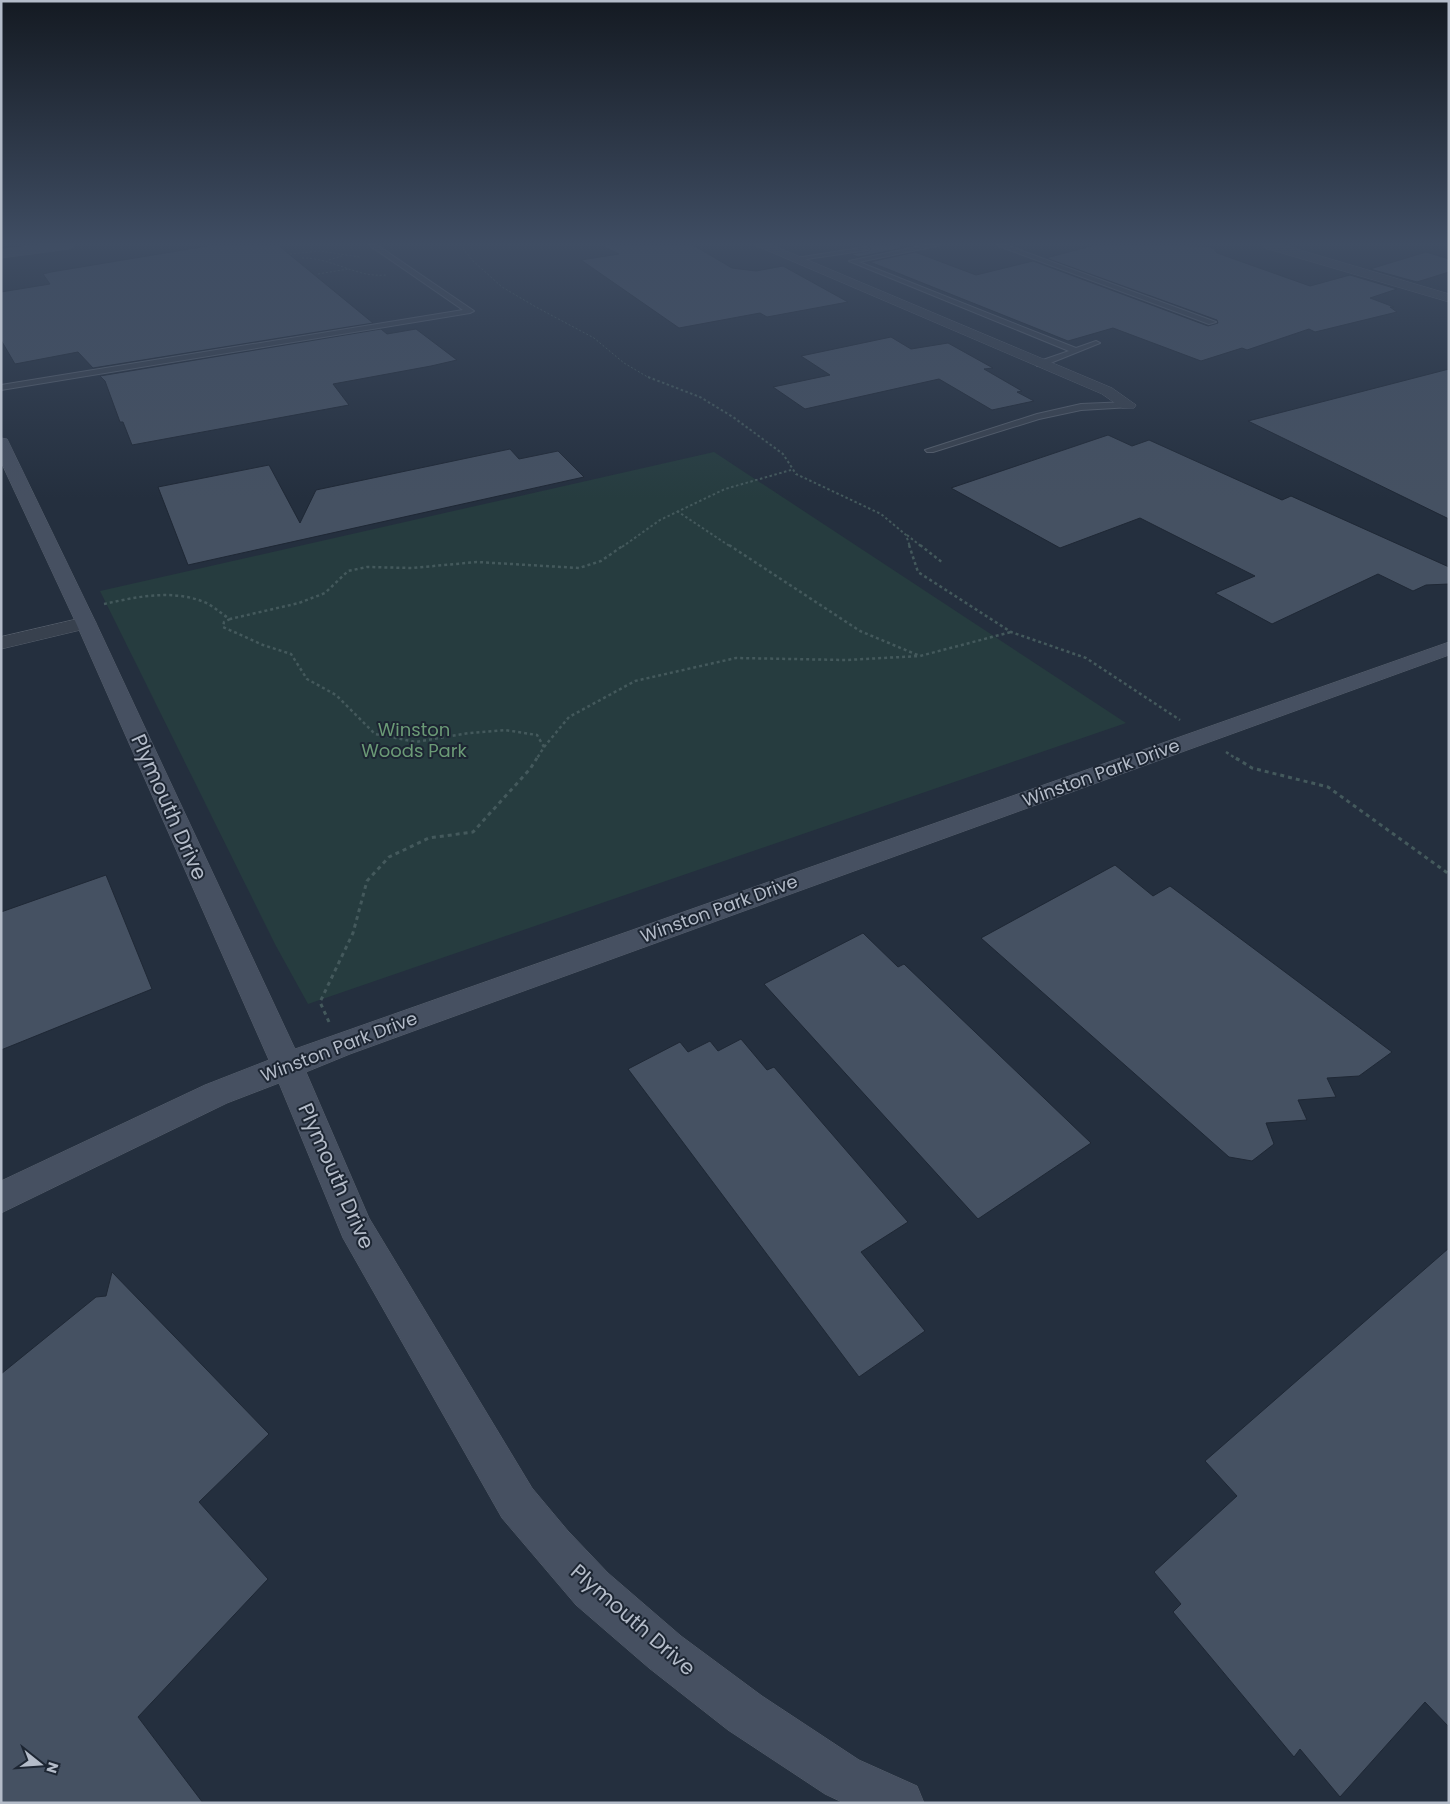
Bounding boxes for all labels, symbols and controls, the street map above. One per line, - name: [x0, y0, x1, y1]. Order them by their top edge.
- park label: Winston Woods Park: [361, 717, 468, 763]
- street label: Plymouth Drive: [124, 729, 215, 884]
- street label: Winston Park Drive: [1019, 732, 1183, 813]
- street label: Winston Park Drive: [637, 868, 801, 949]
- street label: Winston Park Drive: [257, 1005, 421, 1088]
- street label: Plymouth Drive: [291, 1098, 382, 1253]
- street label: Plymouth Drive: [565, 1557, 702, 1682]
- north arrow: [15, 1739, 65, 1789]
- text: N: [41, 1760, 64, 1776]

